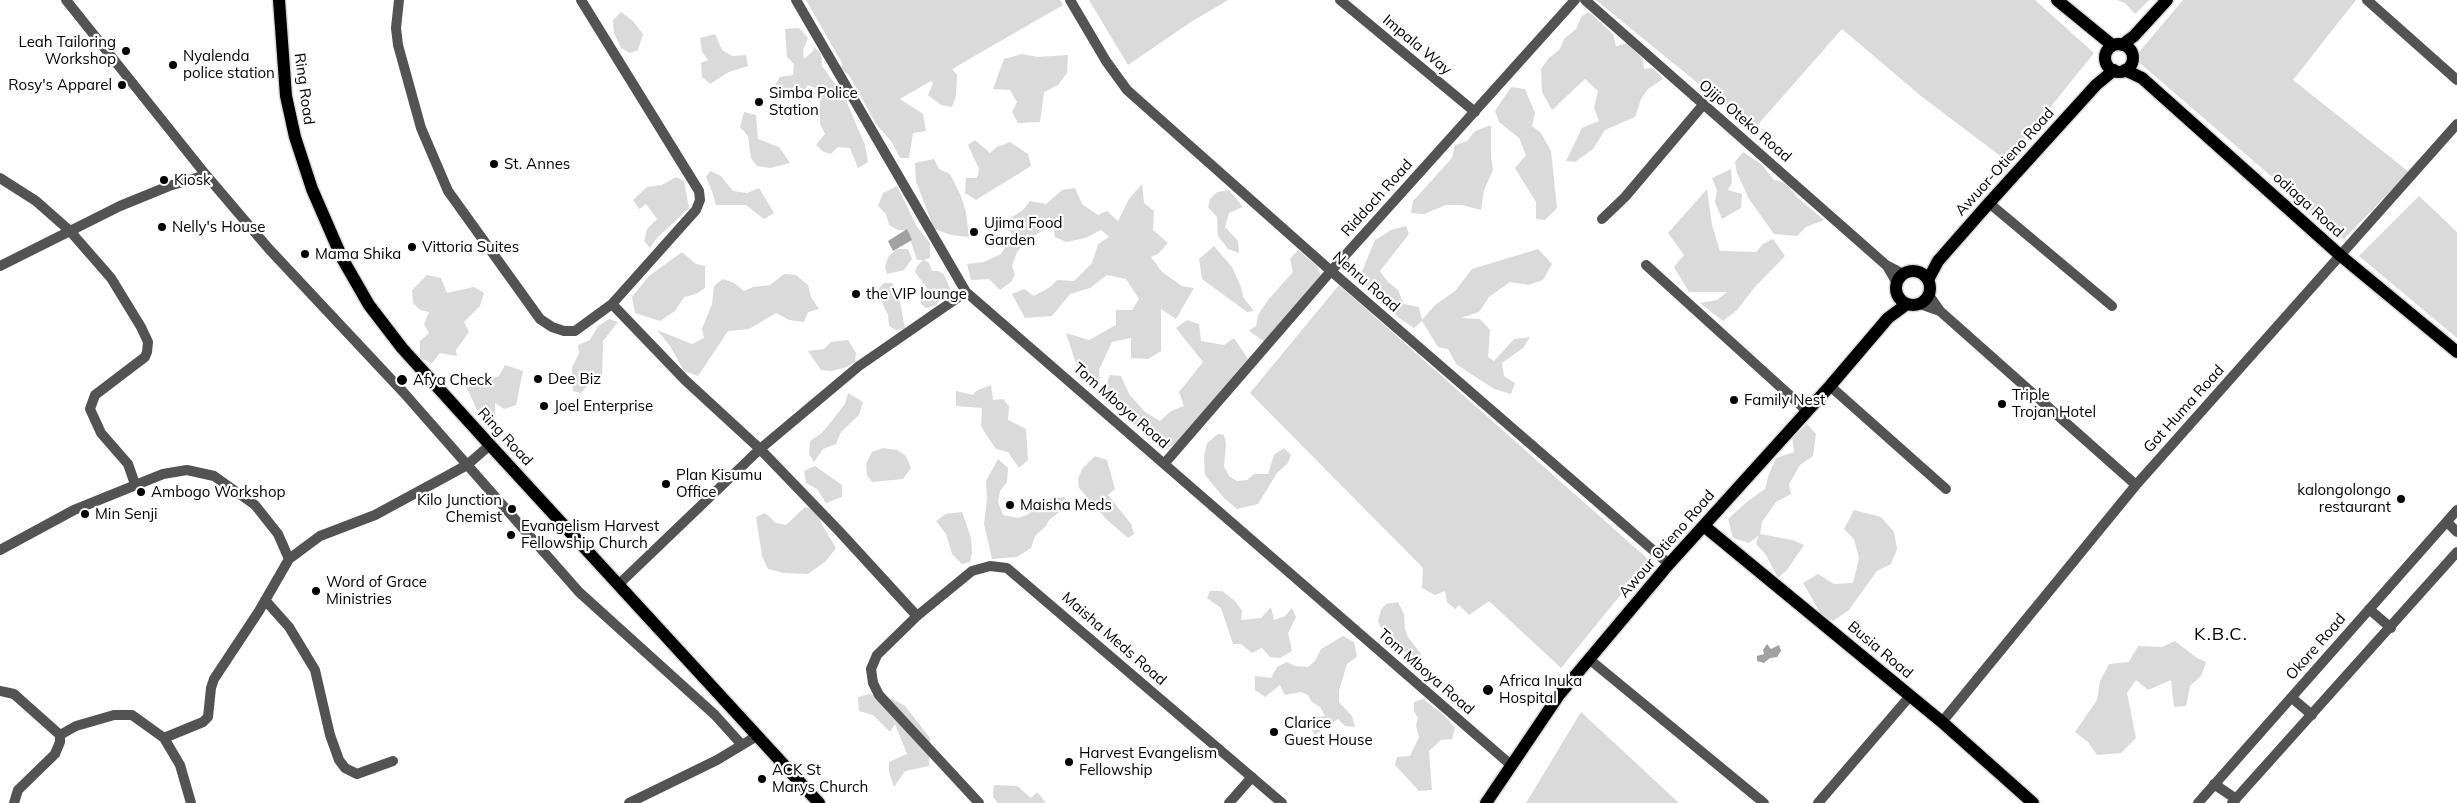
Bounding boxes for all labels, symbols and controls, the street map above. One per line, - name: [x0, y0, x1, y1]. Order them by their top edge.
- street label: Impala Way: [1379, 11, 1455, 79]
- place label: Leah Tailoring Workshop: [19, 33, 116, 68]
- marker: Leah Tailoring Workshop: [120, 45, 132, 57]
- place label: Nyalenda police station: [183, 47, 275, 82]
- street label: Ring Road: [290, 52, 318, 126]
- marker: Nyalenda police station: [167, 59, 179, 71]
- place label: Rosy's Apparel: [8, 76, 112, 94]
- street label: Ojijo Oteko Road: [1695, 76, 1795, 166]
- marker: Rosy's Apparel: [116, 79, 128, 91]
- place label: Simba Police Station: [769, 84, 858, 119]
- marker: Simba Police Station: [753, 96, 765, 108]
- street label: Awuor-Otieno Road: [1952, 104, 2058, 220]
- place label: St. Annes: [504, 155, 570, 173]
- street label: Riddoch Road: [1338, 156, 1416, 240]
- marker: St. Annes: [488, 158, 500, 170]
- street label: odiaga Road: [2269, 169, 2347, 241]
- place label: Kiosk: [174, 171, 211, 189]
- marker: Kiosk: [158, 174, 170, 186]
- place label: Ujima Food Garden: [984, 214, 1062, 249]
- place label: Nelly's House: [172, 218, 265, 236]
- marker: Nelly's House: [156, 221, 168, 233]
- marker: Ujima Food Garden: [968, 226, 980, 238]
- place label: Vittoria Suites: [422, 238, 519, 256]
- marker: Vittoria Suites: [406, 241, 418, 253]
- place label: Mama Shika: [315, 245, 401, 263]
- marker: Mama Shika: [299, 248, 311, 260]
- street label: Nehru Road: [1329, 248, 1403, 316]
- place label: the VIP lounge: [866, 285, 967, 303]
- marker: the VIP lounge: [850, 288, 862, 300]
- street label: Tom Mboya Road: [1069, 359, 1173, 453]
- street label: Got Huma Road: [2140, 362, 2228, 456]
- place label: Dee Biz: [548, 370, 601, 388]
- place label: Afya Check: [413, 371, 492, 389]
- marker: Afya Check: [395, 373, 409, 387]
- marker: Dee Biz: [532, 373, 544, 385]
- place label: Triple Trojan Hotel: [2012, 386, 2096, 421]
- place label: Family Nest: [1744, 391, 1825, 409]
- marker: Family Nest: [1728, 394, 1740, 406]
- place label: Joel Enterprise: [554, 397, 653, 415]
- marker: Triple Trojan Hotel: [1996, 398, 2008, 410]
- marker: Joel Enterprise: [538, 400, 550, 412]
- street label: Ring Road: [474, 404, 536, 470]
- place label: Plan Kisumu Office: [676, 466, 762, 501]
- marker: Plan Kisumu Office: [660, 478, 672, 490]
- place label: kalongolongo restaurant: [2297, 481, 2391, 516]
- place label: Ambogo Workshop: [151, 483, 285, 501]
- marker: Ambogo Workshop: [135, 486, 147, 498]
- street label: Awour Otieno Road: [1615, 486, 1719, 602]
- place label: Kilo Junction Chemist: [417, 491, 502, 526]
- marker: kalongolongo restaurant: [2395, 493, 2407, 505]
- place label: Maisha Meds: [1020, 496, 1112, 514]
- marker: Maisha Meds: [1004, 499, 1016, 511]
- marker: Kilo Junction Chemist: [506, 503, 518, 515]
- place label: Min Senji: [95, 505, 158, 523]
- marker: Min Senji: [79, 508, 91, 520]
- place label: Evangelism Harvest Fellowship Church: [521, 517, 659, 552]
- marker: Evangelism Harvest Fellowship Church: [505, 529, 517, 541]
- place label: Word of Grace Ministries: [326, 573, 427, 608]
- marker: Word of Grace Ministries: [310, 585, 322, 597]
- street label: Maisha Meds Road: [1058, 589, 1170, 689]
- street label: Okore Road: [2282, 610, 2350, 684]
- street label: Busia Road: [1844, 618, 1916, 682]
- district label: K.B.C.: [2193, 624, 2249, 646]
- street label: Tom Mboya Road: [1374, 625, 1478, 719]
- place label: Africa Inuka Hospital: [1499, 672, 1582, 707]
- marker: Africa Inuka Hospital: [1481, 683, 1495, 697]
- place label: Clarice Guest House: [1284, 714, 1373, 749]
- marker: Clarice Guest House: [1268, 726, 1280, 738]
- place label: Harvest Evangelism Fellowship: [1079, 744, 1217, 779]
- marker: Harvest Evangelism Fellowship: [1063, 756, 1075, 768]
- place label: ACK St Marys Church: [772, 761, 868, 796]
- marker: ACK St Marys Church: [756, 773, 768, 785]

